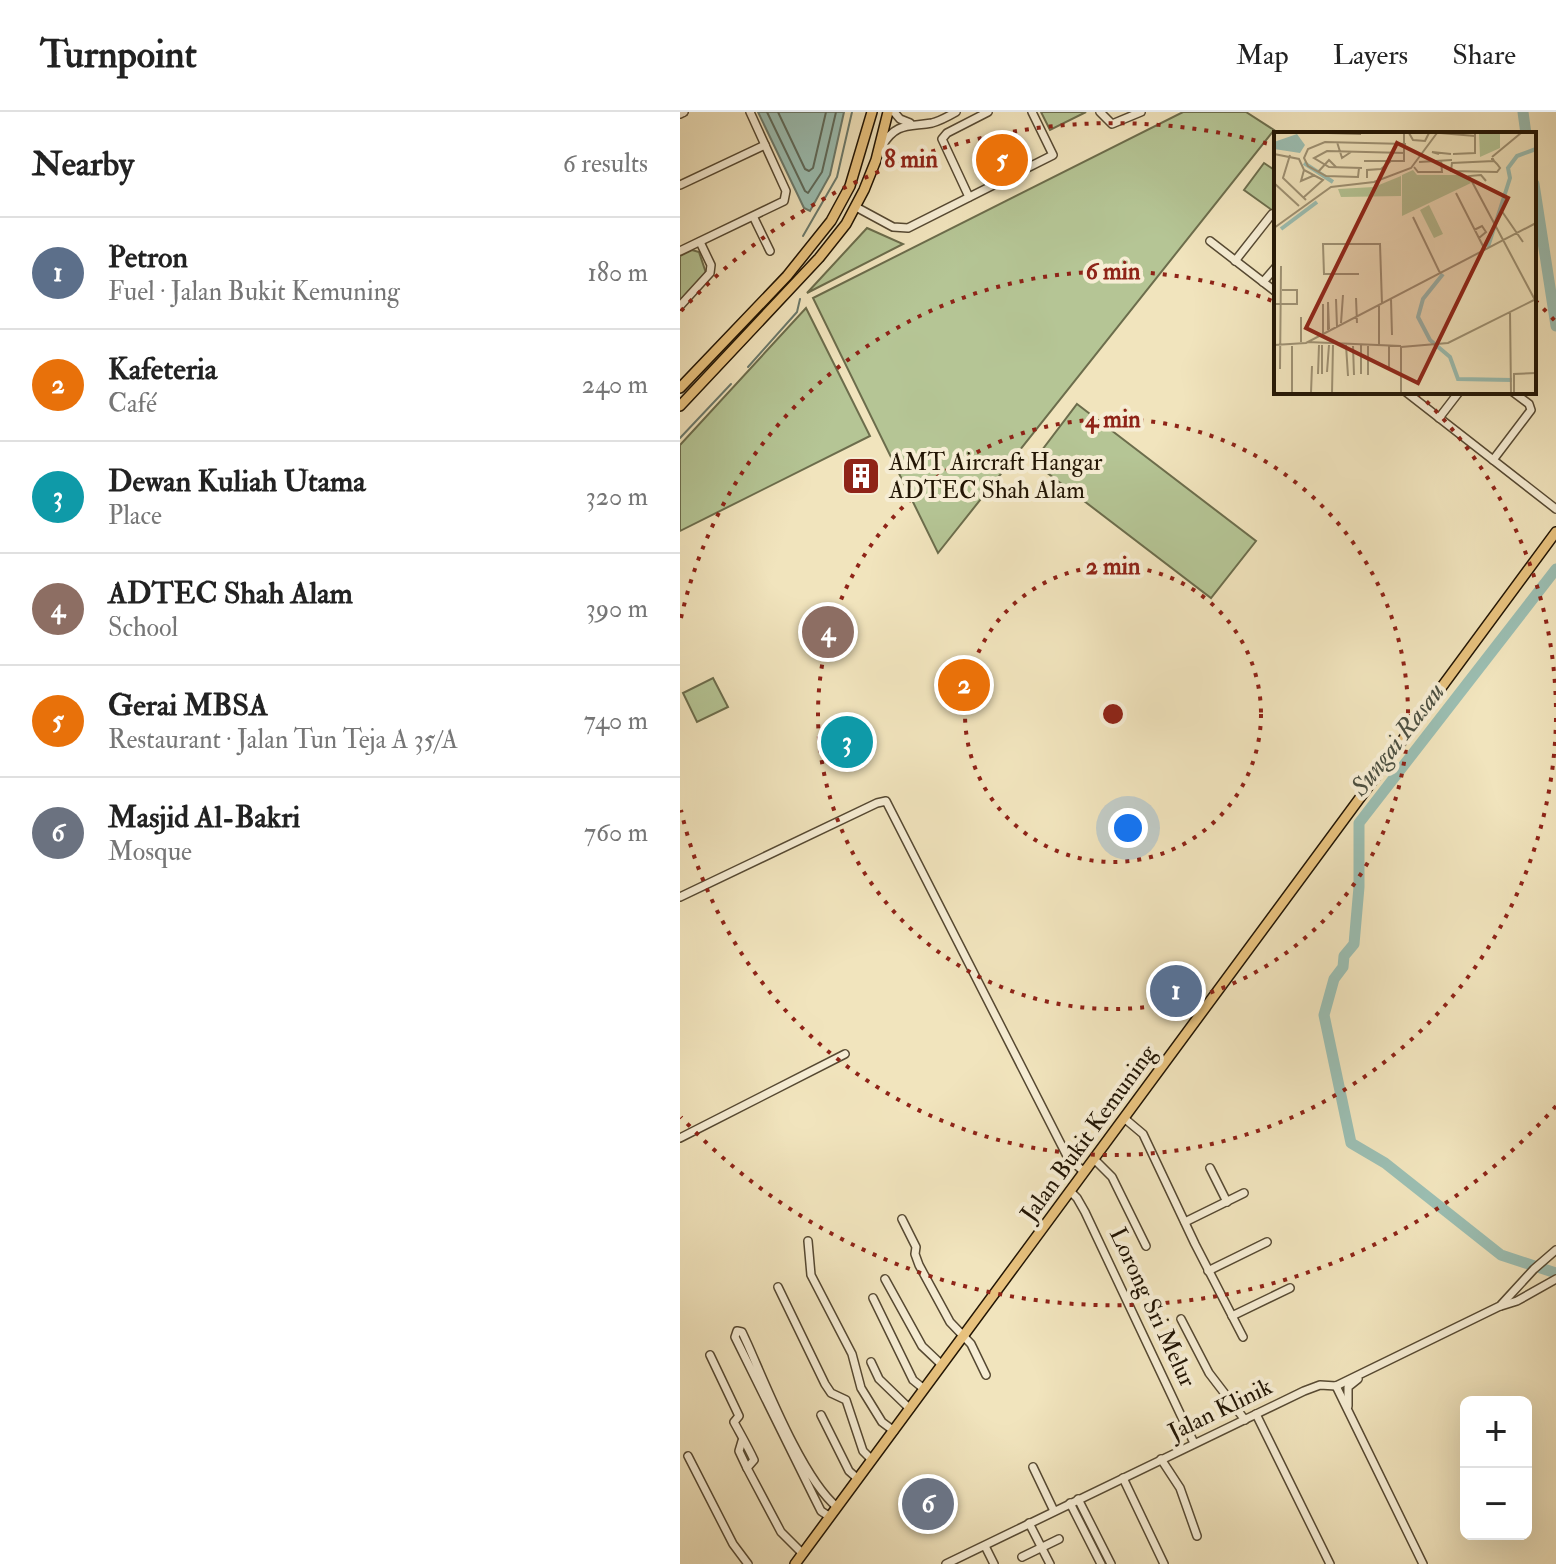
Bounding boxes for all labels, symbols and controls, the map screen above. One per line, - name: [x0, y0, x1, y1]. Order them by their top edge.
- text: Turnpoint: [40, 31, 197, 79]
- text: Map: [1236, 38, 1289, 73]
- text: Layers: [1333, 38, 1408, 73]
- text: Share: [1452, 38, 1516, 73]
- pin: 5: [976, 130, 1028, 190]
- inset map: [1274, 132, 1536, 394]
- text: Nearby: [32, 143, 134, 186]
- text: 8 min: [884, 144, 938, 175]
- text: 6 results: [563, 148, 648, 180]
- text: Petron: [108, 239, 188, 276]
- text: 6 min: [1086, 256, 1141, 287]
- text: 1: [53, 257, 63, 289]
- text: 180 m: [588, 257, 648, 289]
- text: Fuel · Jalan Bukit Kemuning: [108, 276, 400, 308]
- text: Kafeteria: [108, 351, 217, 388]
- text: 2: [51, 369, 65, 401]
- text: 240 m: [582, 369, 648, 401]
- text: Café: [108, 388, 157, 420]
- text: 4 min: [1084, 404, 1141, 435]
- place label: AMT Aircraft Hangar ADTEC Shah Alam: [888, 447, 1103, 506]
- building icon: AMT Aircraft Hangar ADTEC Shah Alam: [840, 455, 882, 497]
- text: Dewan Kuliah Utama: [108, 463, 366, 500]
- text: 3: [53, 481, 63, 513]
- text: 320 m: [586, 481, 648, 513]
- text: Place: [108, 500, 162, 532]
- text: 2 min: [1086, 551, 1141, 582]
- text: ADTEC Shah Alam: [108, 575, 353, 612]
- text: 4: [51, 593, 65, 625]
- text: 390 m: [586, 593, 648, 625]
- pin: 4: [802, 602, 854, 662]
- text: School: [108, 612, 178, 644]
- pin: 2: [938, 655, 990, 715]
- water label: Sungai Rasau: [1343, 677, 1452, 803]
- text: Gerai MBSA: [108, 687, 268, 724]
- centre of rings: [1099, 700, 1127, 728]
- text: 5: [52, 705, 64, 737]
- text: 740 m: [584, 705, 648, 737]
- pin: 3: [821, 712, 873, 772]
- text: Restaurant · Jalan Tun Teja A 35/A: [108, 724, 458, 756]
- text: Masjid Al-Bakri: [108, 799, 300, 836]
- your location: [1108, 808, 1148, 848]
- text: 6: [51, 817, 65, 849]
- text: 760 m: [584, 817, 648, 849]
- text: Mosque: [108, 836, 192, 868]
- pin: 1: [1150, 961, 1202, 1021]
- street label: Jalan Bukit Kemuning: [1013, 1038, 1164, 1229]
- street label: Lorong Sri Melur: [1102, 1222, 1203, 1392]
- street label: Jalan Klinik: [1162, 1371, 1278, 1448]
- map controls: [1460, 1396, 1532, 1540]
- button: +: [1460, 1396, 1532, 1468]
- button: −: [1460, 1468, 1532, 1540]
- pin: 6: [902, 1474, 954, 1534]

